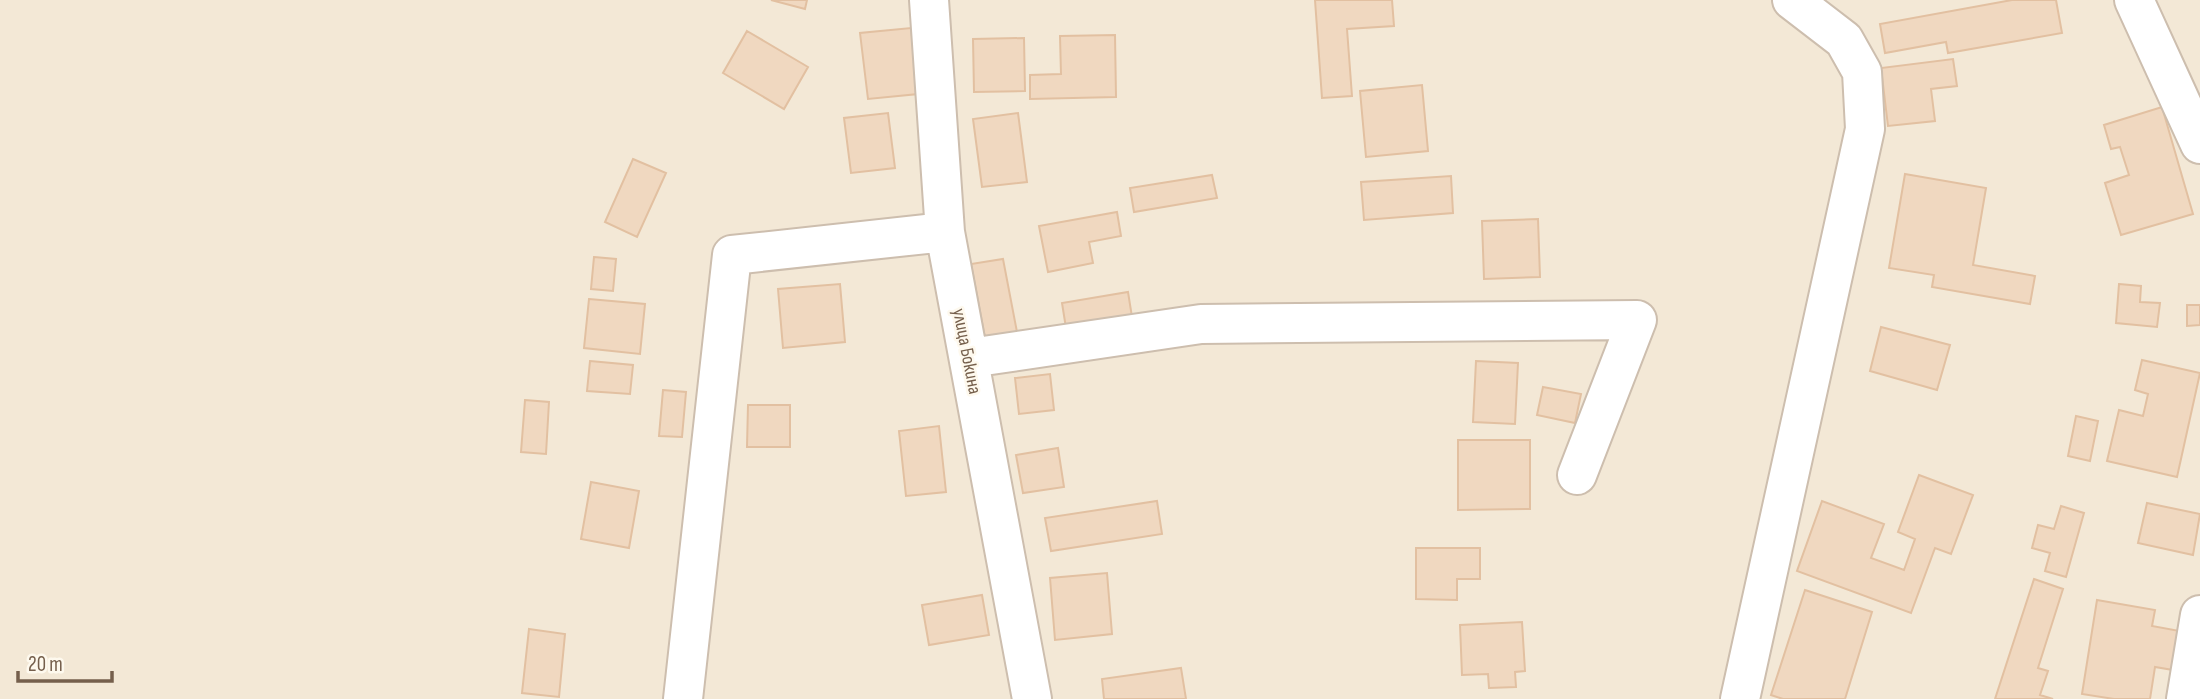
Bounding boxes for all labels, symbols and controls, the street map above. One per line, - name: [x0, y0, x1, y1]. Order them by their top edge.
- street label: улица Бокина: [947, 307, 986, 396]
- scale bar: [18, 640, 112, 684]
- text: 20 m: [28, 652, 63, 677]

